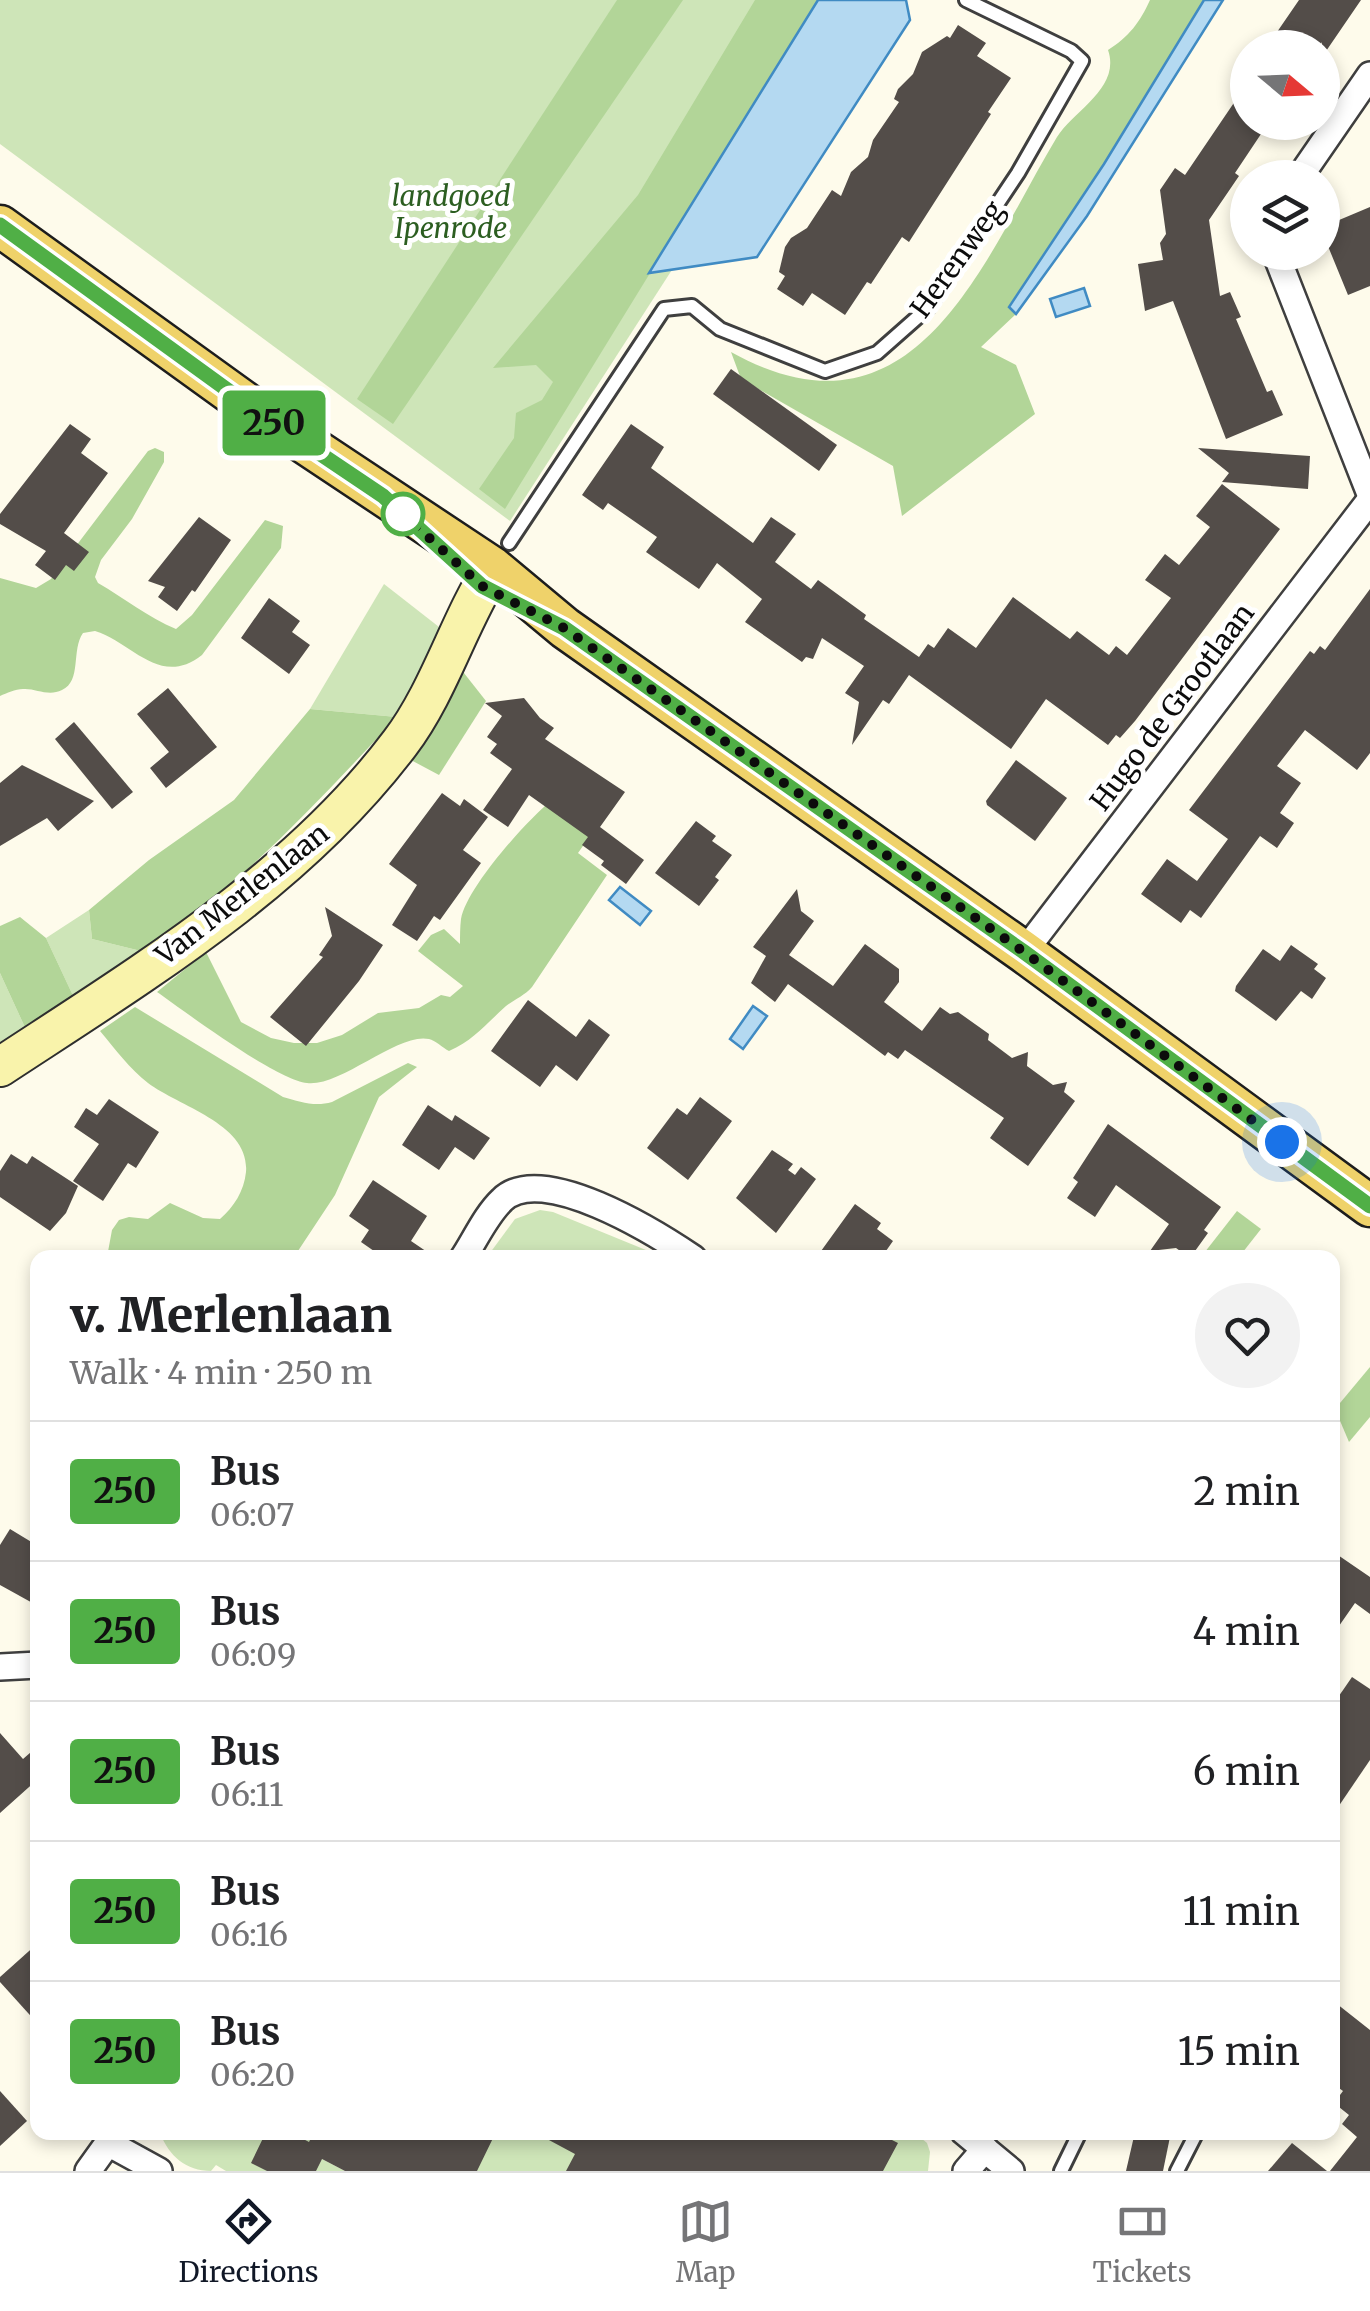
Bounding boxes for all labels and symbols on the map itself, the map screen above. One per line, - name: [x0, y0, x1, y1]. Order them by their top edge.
- north arrow: [1230, 30, 1340, 140]
- park label: landgoed Ipenrode: [392, 178, 510, 246]
- street label: Herenweg: [902, 193, 1012, 325]
- line badge: 250: [216, 390, 332, 456]
- unlabelled marker: [382, 493, 424, 535]
- street label: Hugo de Grootlaan: [1082, 596, 1262, 818]
- street label: Van Merlenlaan: [147, 815, 336, 974]
- your location: [1257, 1117, 1307, 1167]

